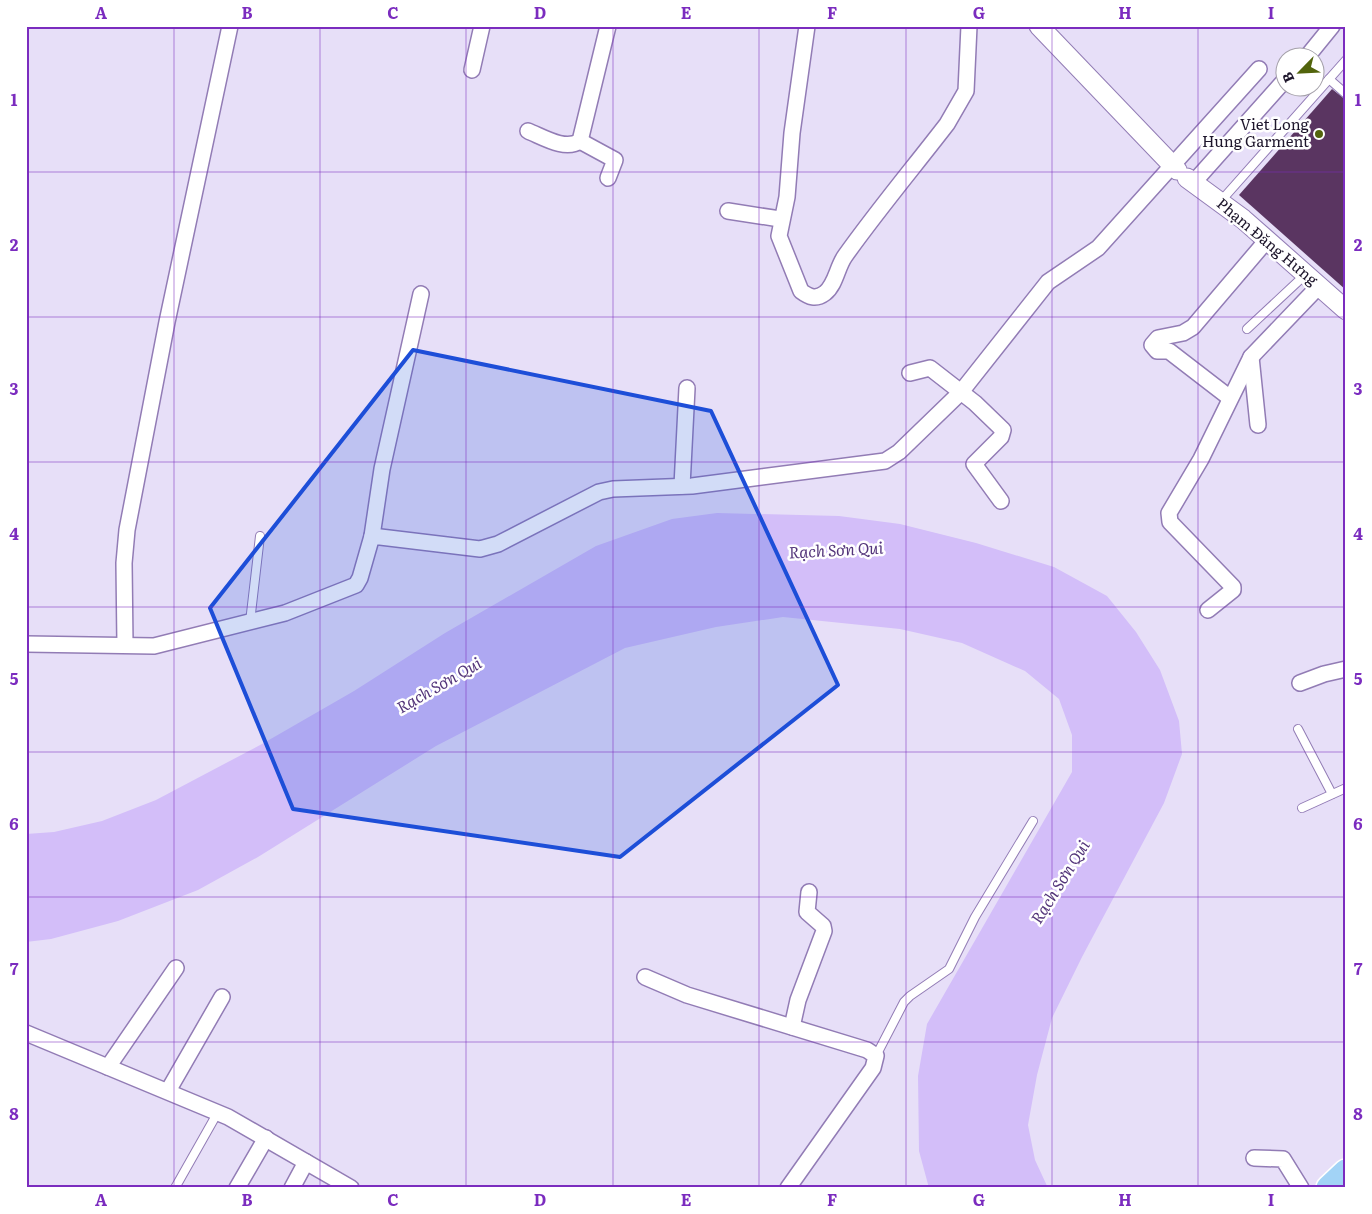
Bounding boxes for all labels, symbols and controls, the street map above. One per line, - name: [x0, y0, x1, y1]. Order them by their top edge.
- text: A: [95, 0, 107, 24]
- text: B: [241, 0, 253, 24]
- text: C: [387, 0, 399, 24]
- text: D: [534, 0, 546, 24]
- text: E: [681, 0, 692, 24]
- text: F: [827, 0, 837, 24]
- text: G: [973, 0, 985, 24]
- text: H: [1118, 0, 1132, 24]
- text: I: [1268, 0, 1274, 24]
- north arrow: [1274, 48, 1324, 98]
- text: B: [1276, 69, 1298, 86]
- text: 1: [11, 87, 18, 111]
- text: 1: [1355, 87, 1362, 111]
- place label: Viet Long Hung Garment: [1202, 112, 1310, 152]
- marker: Viet Long Hung Garment: [1313, 128, 1325, 140]
- street label: Phạm Đăng Hưng: [1212, 192, 1324, 291]
- text: 2: [10, 232, 19, 256]
- text: 2: [1354, 232, 1363, 256]
- text: 3: [10, 376, 19, 400]
- text: 3: [1354, 376, 1363, 400]
- text: 4: [9, 521, 19, 545]
- text: 4: [1353, 521, 1363, 545]
- water label: Rạch Sơn Qui: [788, 535, 884, 563]
- water label: Rạch Sơn Qui: [391, 650, 486, 718]
- text: 5: [10, 666, 19, 690]
- text: 5: [1354, 666, 1363, 690]
- text: 6: [9, 811, 19, 835]
- text: 6: [1353, 811, 1363, 835]
- water label: Rạch Sơn Qui: [1024, 835, 1095, 928]
- text: 7: [10, 956, 19, 980]
- text: 7: [1354, 956, 1363, 980]
- text: 8: [9, 1101, 19, 1125]
- text: 8: [1353, 1101, 1363, 1125]
- text: A: [95, 1187, 107, 1211]
- text: B: [241, 1187, 253, 1211]
- text: C: [387, 1187, 399, 1211]
- text: D: [534, 1187, 546, 1211]
- text: E: [681, 1187, 692, 1211]
- text: F: [827, 1187, 837, 1211]
- text: G: [973, 1187, 985, 1211]
- text: H: [1118, 1187, 1132, 1211]
- text: I: [1268, 1187, 1274, 1211]

